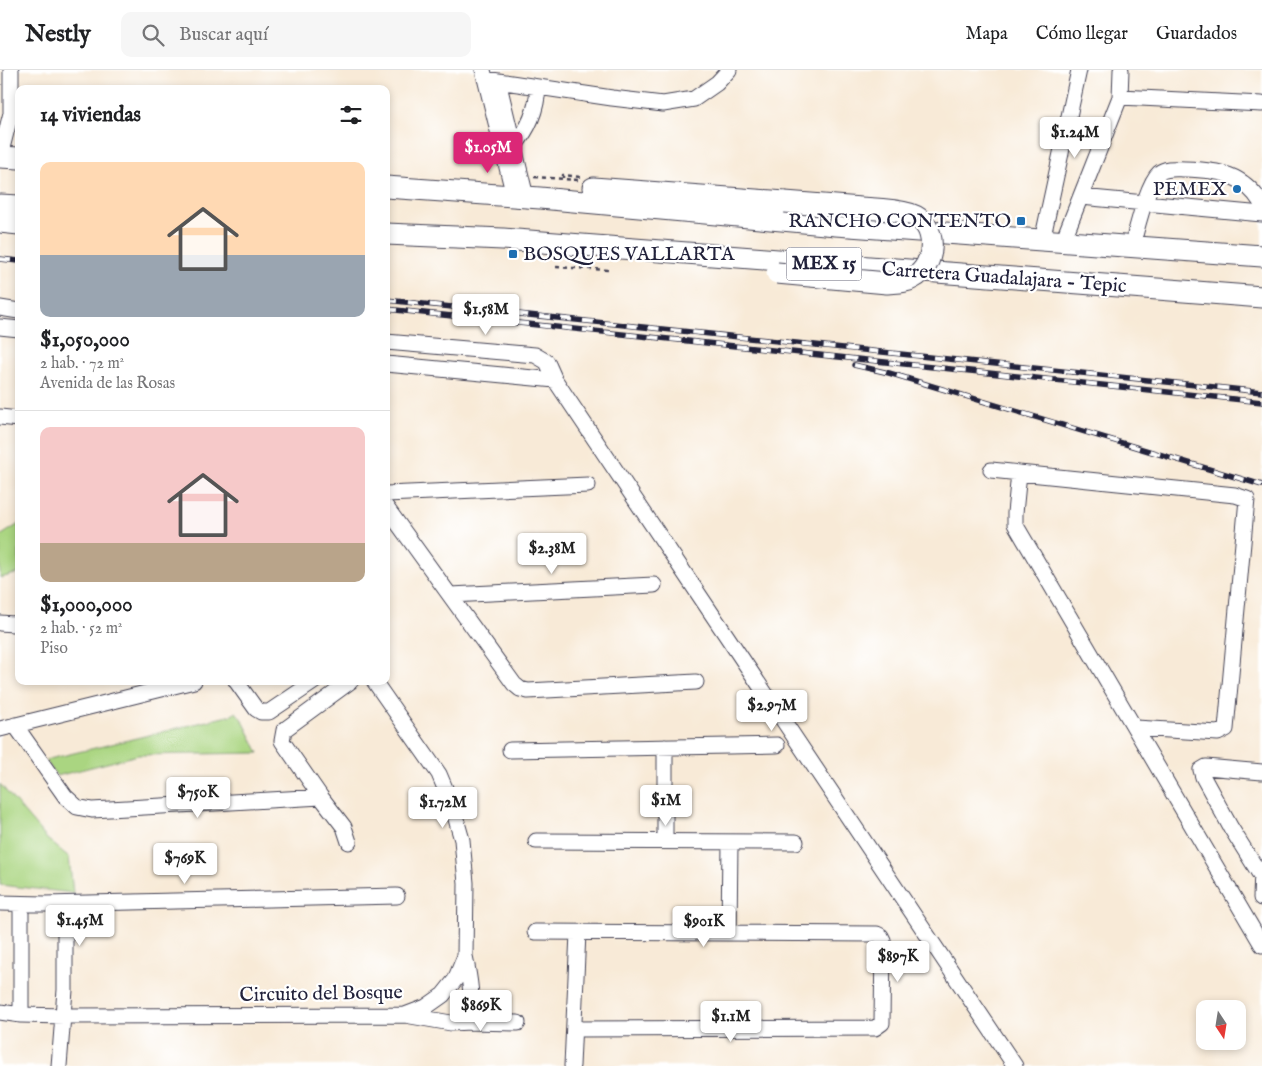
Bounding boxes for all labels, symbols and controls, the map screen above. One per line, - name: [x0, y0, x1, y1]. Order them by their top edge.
- search box: [121, 12, 471, 57]
- text: Nestly: [25, 19, 91, 50]
- icon: search: [139, 21, 167, 49]
- text: Buscar aquí: [179, 23, 268, 47]
- text: Mapa: [965, 23, 1008, 46]
- text: Cómo llegar: [1036, 23, 1128, 46]
- text: Guardados: [1156, 23, 1237, 46]
- icon: filters: [337, 101, 365, 129]
- text: 14 viviendas: [40, 102, 141, 129]
- pin: $1.24M: [1034, 116, 1116, 159]
- text: $1.24M: [1051, 123, 1099, 143]
- pin: $1.05M: [447, 132, 529, 174]
- text: $1.05M: [465, 138, 511, 158]
- place label: PEMEX: [1153, 177, 1227, 202]
- marker: PEMEX: [1231, 183, 1243, 195]
- icon: home: [158, 194, 248, 284]
- place label: RANCHO CONTENTO: [788, 209, 1011, 234]
- marker: RANCHO CONTENTO: [1015, 215, 1027, 227]
- place label: BOSQUES VALLARTA: [523, 242, 735, 267]
- marker: BOSQUES VALLARTA: [507, 248, 519, 260]
- road number: MEX 15: [786, 248, 862, 280]
- street label: Carretera Guadalajara - Tepic: [881, 257, 1127, 299]
- pin: $1.58M: [445, 294, 527, 336]
- text: $1.58M: [463, 300, 509, 320]
- text: $1,050,000: [40, 327, 130, 354]
- text: 2 hab. · 72 m²: [40, 354, 124, 374]
- text: Avenida de las Rosas: [40, 374, 175, 394]
- icon: home: [158, 460, 248, 550]
- pin: $2.38M: [511, 532, 593, 575]
- text: $2.38M: [528, 539, 576, 559]
- text: $1,000,000: [40, 592, 133, 619]
- text: 2 hab. · 52 m²: [40, 619, 123, 639]
- text: Piso: [40, 639, 68, 659]
- pin: $2.97M: [731, 690, 813, 732]
- text: $2.97M: [747, 696, 797, 716]
- pin: $750K: [163, 776, 233, 819]
- text: $750K: [177, 783, 219, 803]
- pin: $1M: [642, 784, 690, 827]
- pin: $1.72M: [402, 786, 484, 829]
- text: $1M: [651, 791, 681, 811]
- text: $1.72M: [419, 793, 467, 813]
- pin: $769K: [150, 842, 220, 885]
- text: $769K: [164, 849, 206, 869]
- pin: $1.45M: [39, 904, 121, 947]
- pin: $901K: [669, 906, 739, 948]
- text: $1.45M: [57, 911, 104, 931]
- text: $901K: [683, 912, 725, 932]
- pin: $897K: [863, 940, 933, 983]
- text: $897K: [877, 947, 919, 967]
- street label: Circuito del Bosque: [239, 980, 403, 1008]
- pin: $869K: [446, 990, 516, 1032]
- text: $869K: [461, 996, 501, 1016]
- pin: $1.1M: [696, 1000, 766, 1043]
- north arrow: [1196, 1000, 1246, 1050]
- map controls: [1196, 1000, 1246, 1050]
- text: $1.1M: [711, 1007, 751, 1027]

